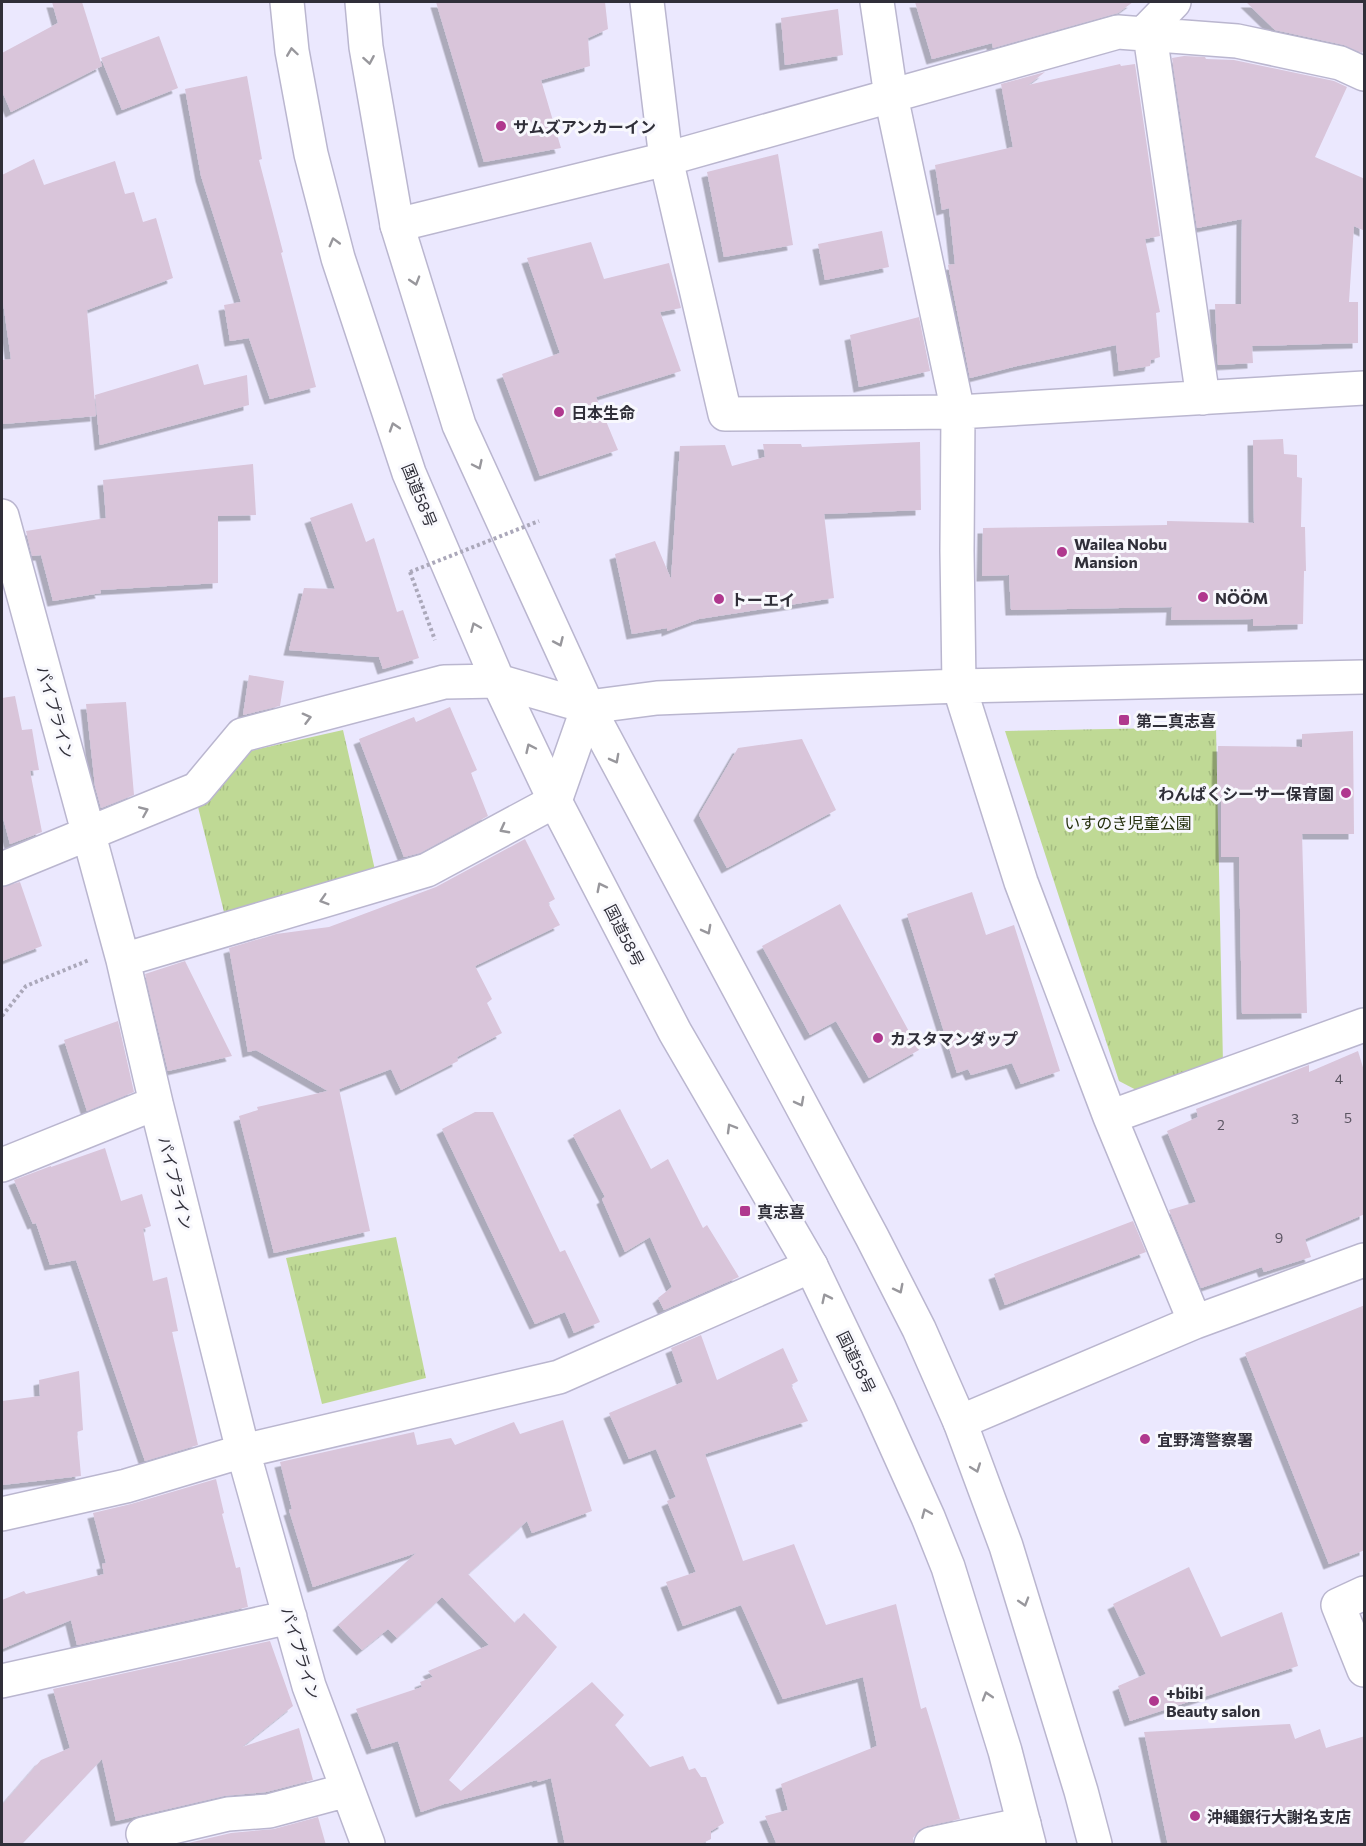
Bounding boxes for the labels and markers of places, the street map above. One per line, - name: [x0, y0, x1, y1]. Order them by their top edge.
- place label: サムズアンカーイン: [513, 117, 656, 136]
- marker: サムズアンカーイン: [494, 119, 508, 133]
- place label: 日本生命: [571, 403, 635, 422]
- marker: 日本生命: [552, 405, 566, 419]
- place label: Wailea Nobu Mansion: [1074, 534, 1167, 571]
- marker: Wailea Nobu Mansion: [1055, 545, 1069, 559]
- place label: NÖÖM: [1215, 588, 1268, 607]
- place label: トーエイ: [731, 590, 795, 609]
- marker: NÖÖM: [1196, 590, 1210, 604]
- marker: トーエイ: [712, 592, 726, 606]
- place label: 第二真志喜: [1136, 711, 1216, 730]
- marker: 第二真志喜: [1117, 713, 1131, 727]
- place label: わんぱくシーサー保育園: [1158, 784, 1334, 803]
- marker: わんぱくシーサー保育園: [1339, 786, 1353, 800]
- place label: カスタマンダップ: [890, 1029, 1018, 1048]
- marker: カスタマンダップ: [871, 1031, 885, 1045]
- place label: 真志喜: [757, 1202, 805, 1221]
- marker: 真志喜: [738, 1204, 752, 1218]
- place label: 宜野湾警察署: [1157, 1430, 1253, 1449]
- marker: 宜野湾警察署: [1138, 1432, 1152, 1446]
- place label: +bibi Beauty salon: [1166, 1683, 1260, 1720]
- marker: +bibi Beauty salon: [1147, 1694, 1161, 1708]
- place label: 沖縄銀行大謝名支店: [1207, 1807, 1351, 1826]
- marker: 沖縄銀行大謝名支店: [1188, 1809, 1202, 1823]

